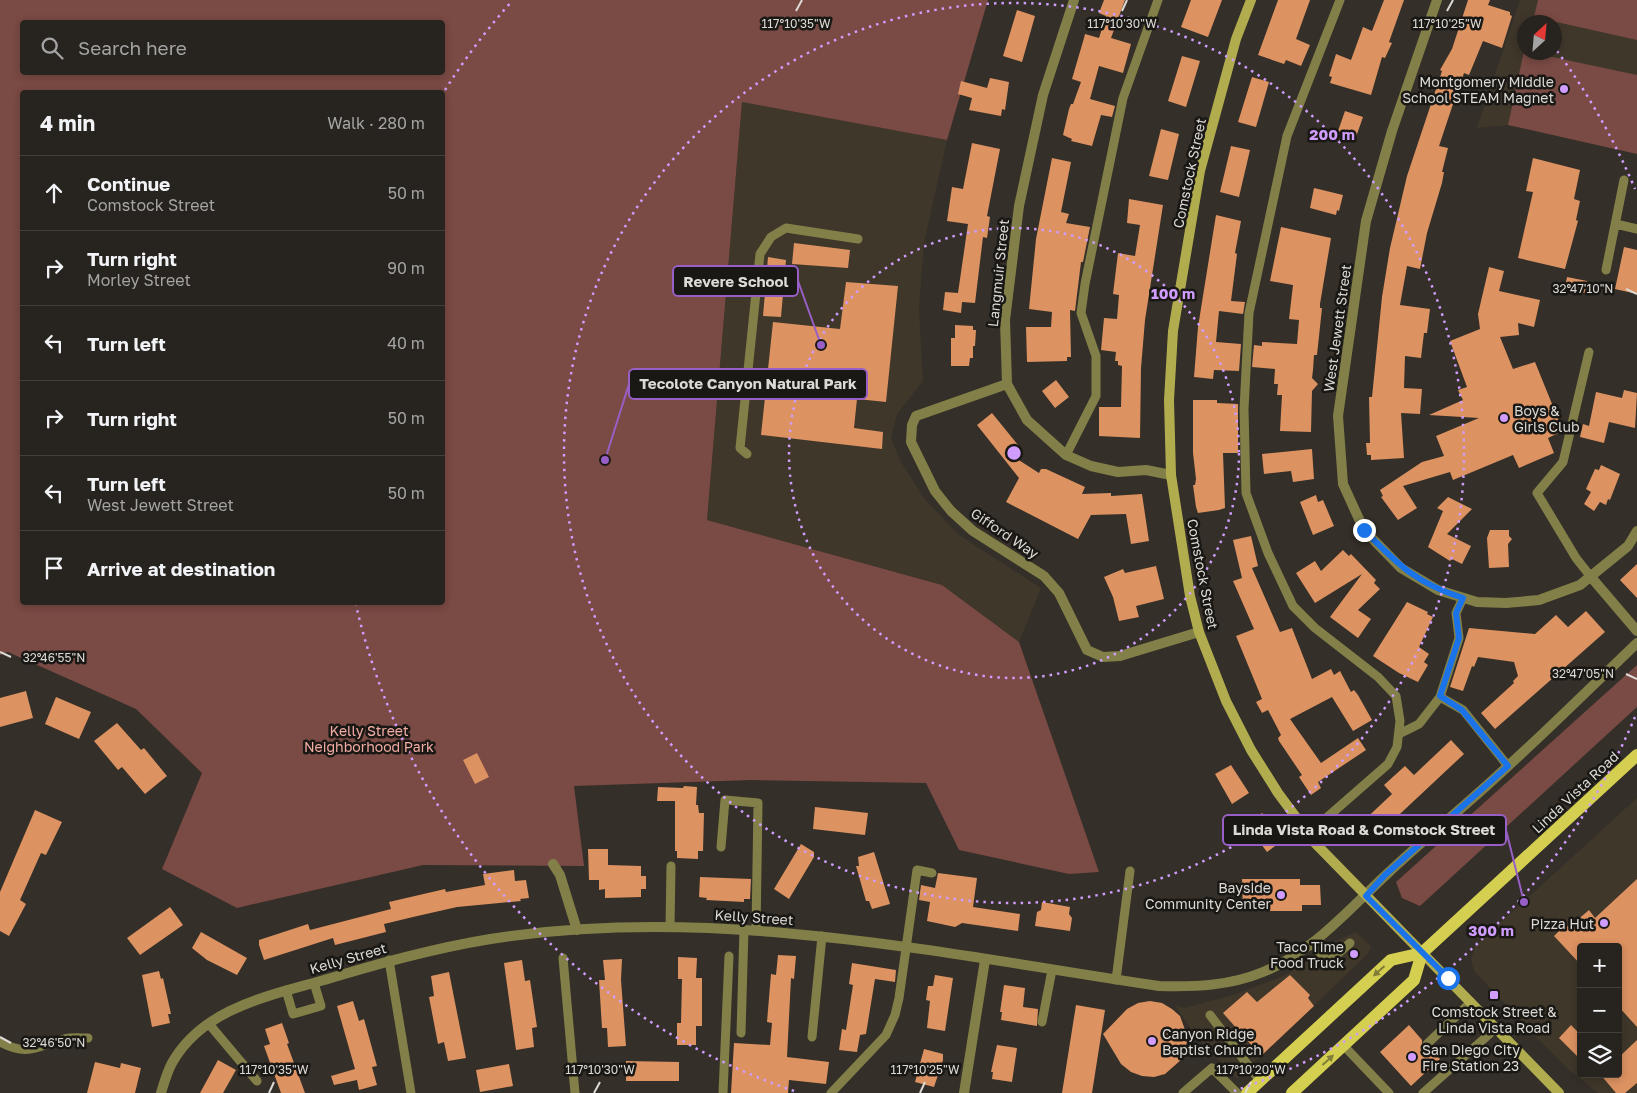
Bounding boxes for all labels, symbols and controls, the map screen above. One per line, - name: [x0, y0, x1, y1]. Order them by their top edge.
- north arrow: [1517, 15, 1562, 60]
- text: 117°10'35"W: [761, 16, 831, 31]
- text: 117°10'30"W: [1087, 16, 1157, 31]
- text: 117°10'25"W: [1413, 16, 1482, 31]
- search box: [20, 20, 445, 75]
- icon: search: [38, 34, 66, 62]
- text: Search here: [78, 36, 187, 59]
- place label: Montgomery Middle School STEAM Magnet: [1402, 73, 1554, 106]
- marker: Montgomery Middle School STEAM Magnet: [1558, 83, 1570, 95]
- text: 4 min: [40, 110, 95, 136]
- text: Walk · 280 m: [327, 113, 425, 133]
- street label: Comstock Street: [1169, 116, 1209, 230]
- text: 200 m: [1309, 125, 1355, 143]
- text: Continue: [87, 172, 170, 195]
- icon: ahead: [40, 179, 68, 207]
- text: 50 m: [388, 183, 425, 203]
- text: Comstock Street: [87, 195, 215, 215]
- street label: Langmuir Street: [984, 218, 1012, 328]
- text: Turn right: [87, 247, 177, 270]
- icon: right: [40, 254, 68, 282]
- text: 90 m: [387, 258, 425, 278]
- street label: West Jewett Street: [1320, 263, 1354, 393]
- callout: Revere School: [673, 266, 798, 296]
- text: Morley Street: [87, 270, 191, 290]
- text: Revere School: [683, 272, 789, 290]
- text: 32°47'10"N: [1553, 281, 1613, 296]
- text: 100 m: [1151, 284, 1195, 302]
- icon: left: [40, 329, 68, 357]
- text: Turn left: [87, 332, 166, 355]
- text: 40 m: [387, 333, 425, 353]
- callout: Tecolote Canyon Natural Park: [629, 369, 867, 399]
- text: Tecolote Canyon Natural Park: [639, 374, 857, 392]
- place label: Boys & Girls Club: [1514, 402, 1580, 435]
- icon: right: [40, 404, 68, 432]
- text: Turn right: [87, 407, 177, 430]
- text: 50 m: [388, 408, 425, 428]
- marker: Boys & Girls Club: [1498, 412, 1510, 424]
- centre of rings: [1005, 444, 1023, 462]
- text: Turn left: [87, 472, 166, 495]
- icon: left: [40, 479, 68, 507]
- text: 50 m: [388, 483, 425, 503]
- text: West Jewett Street: [87, 495, 234, 515]
- street label: Gifford Way: [968, 504, 1042, 562]
- street label: Comstock Street: [1184, 517, 1222, 631]
- route end: [1353, 519, 1376, 542]
- icon: arrive: [40, 554, 68, 582]
- text: Arrive at destination: [87, 557, 275, 580]
- text: 32°46'55"N: [23, 650, 85, 665]
- text: 32°47'05"N: [1552, 666, 1614, 681]
- park label: Kelly Street Neighborhood Park: [304, 722, 434, 755]
- street label: Linda Vista Road: [1528, 748, 1622, 836]
- callout: Linda Vista Road & Comstock Street: [1223, 815, 1506, 845]
- text: Linda Vista Road & Comstock Street: [1233, 820, 1495, 838]
- place label: Bayside Community Center: [1145, 879, 1272, 912]
- marker: Bayside Community Center: [1275, 889, 1287, 901]
- street label: Kelly Street: [714, 906, 794, 928]
- place label: Pizza Hut: [1531, 915, 1594, 932]
- marker: Pizza Hut: [1598, 917, 1610, 929]
- text: 300 m: [1468, 921, 1514, 939]
- place label: Taco Time Food Truck: [1270, 938, 1344, 971]
- street label: Kelly Street: [308, 939, 388, 977]
- map controls: [1577, 943, 1622, 1078]
- button: +: [1577, 943, 1622, 988]
- marker: Taco Time Food Truck: [1348, 948, 1360, 960]
- one-way arrow: [1373, 965, 1385, 977]
- route start: [1437, 967, 1460, 990]
- button: −: [1577, 988, 1622, 1033]
- marker: Comstock Street & Linda Vista Road: [1488, 989, 1500, 1001]
- place label: Comstock Street & Linda Vista Road: [1431, 1003, 1557, 1036]
- place label: Canyon Ridge Baptist Church: [1162, 1025, 1262, 1058]
- button: layers: [1577, 1033, 1622, 1078]
- text: 32°46'50"N: [22, 1035, 86, 1050]
- marker: Canyon Ridge Baptist Church: [1146, 1035, 1158, 1047]
- place label: San Diego City Fire Station 23: [1422, 1041, 1520, 1074]
- marker: San Diego City Fire Station 23: [1406, 1051, 1418, 1063]
- one-way arrow: [1321, 1055, 1334, 1066]
- text: 117°10'35"W: [239, 1062, 309, 1077]
- text: 117°10'30"W: [565, 1062, 635, 1077]
- text: 117°10'25"W: [891, 1062, 960, 1077]
- text: 117°10'20"W: [1216, 1062, 1286, 1077]

